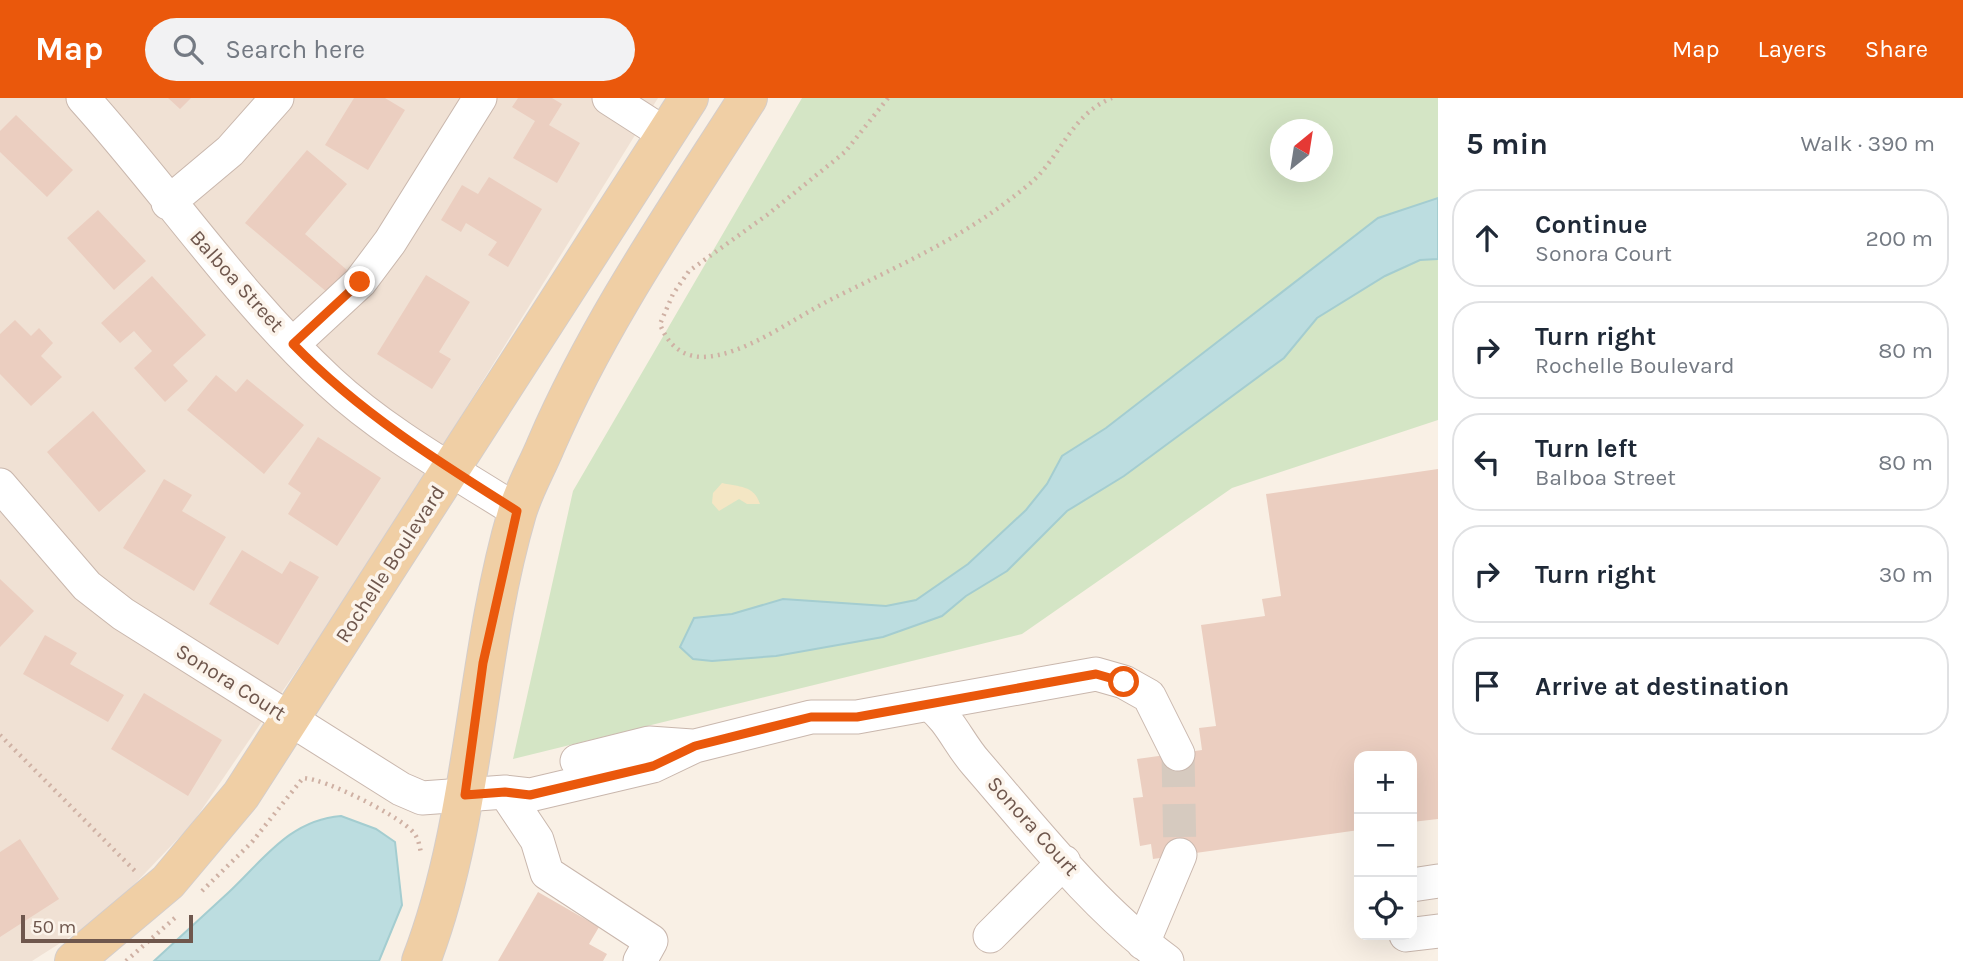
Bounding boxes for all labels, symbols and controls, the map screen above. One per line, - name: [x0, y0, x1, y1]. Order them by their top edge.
- search box: [145, 18, 635, 81]
- text: Map: [35, 30, 103, 68]
- icon: search: [169, 30, 207, 68]
- text: Search here: [225, 34, 365, 65]
- text: Map: [1672, 35, 1720, 63]
- text: Layers: [1758, 35, 1827, 63]
- text: Share: [1865, 35, 1928, 63]
- north arrow: [1270, 119, 1333, 182]
- text: 5 min: [1466, 126, 1548, 162]
- text: Walk · 390 m: [1801, 130, 1935, 157]
- text: Continue: [1535, 209, 1647, 240]
- icon: ahead: [1468, 219, 1506, 257]
- street label: Balboa Street: [185, 225, 289, 337]
- text: 200 m: [1865, 225, 1933, 252]
- text: Sonora Court: [1535, 240, 1672, 267]
- route end: [344, 266, 375, 297]
- text: Turn right: [1535, 321, 1656, 352]
- icon: right: [1468, 331, 1506, 369]
- text: 80 m: [1878, 337, 1933, 364]
- text: Rochelle Boulevard: [1535, 352, 1735, 379]
- text: Turn left: [1535, 433, 1637, 464]
- icon: left: [1468, 443, 1506, 481]
- text: 80 m: [1878, 449, 1933, 476]
- text: Balboa Street: [1535, 464, 1676, 491]
- street label: Rochelle Boulevard: [330, 481, 450, 647]
- icon: right: [1468, 555, 1506, 593]
- text: Turn right: [1535, 559, 1656, 590]
- text: 30 m: [1879, 561, 1933, 588]
- street label: Sonora Court: [172, 639, 290, 725]
- route start: [1108, 666, 1139, 697]
- icon: arrive: [1468, 667, 1506, 705]
- text: Arrive at destination: [1535, 671, 1789, 702]
- map controls: [1354, 751, 1417, 940]
- button: +: [1354, 751, 1417, 814]
- street label: Sonora Court: [982, 772, 1084, 881]
- button: −: [1354, 814, 1417, 877]
- button: locate: [1354, 877, 1417, 940]
- scale bar: [21, 912, 192, 944]
- text: 50 m: [32, 916, 76, 938]

